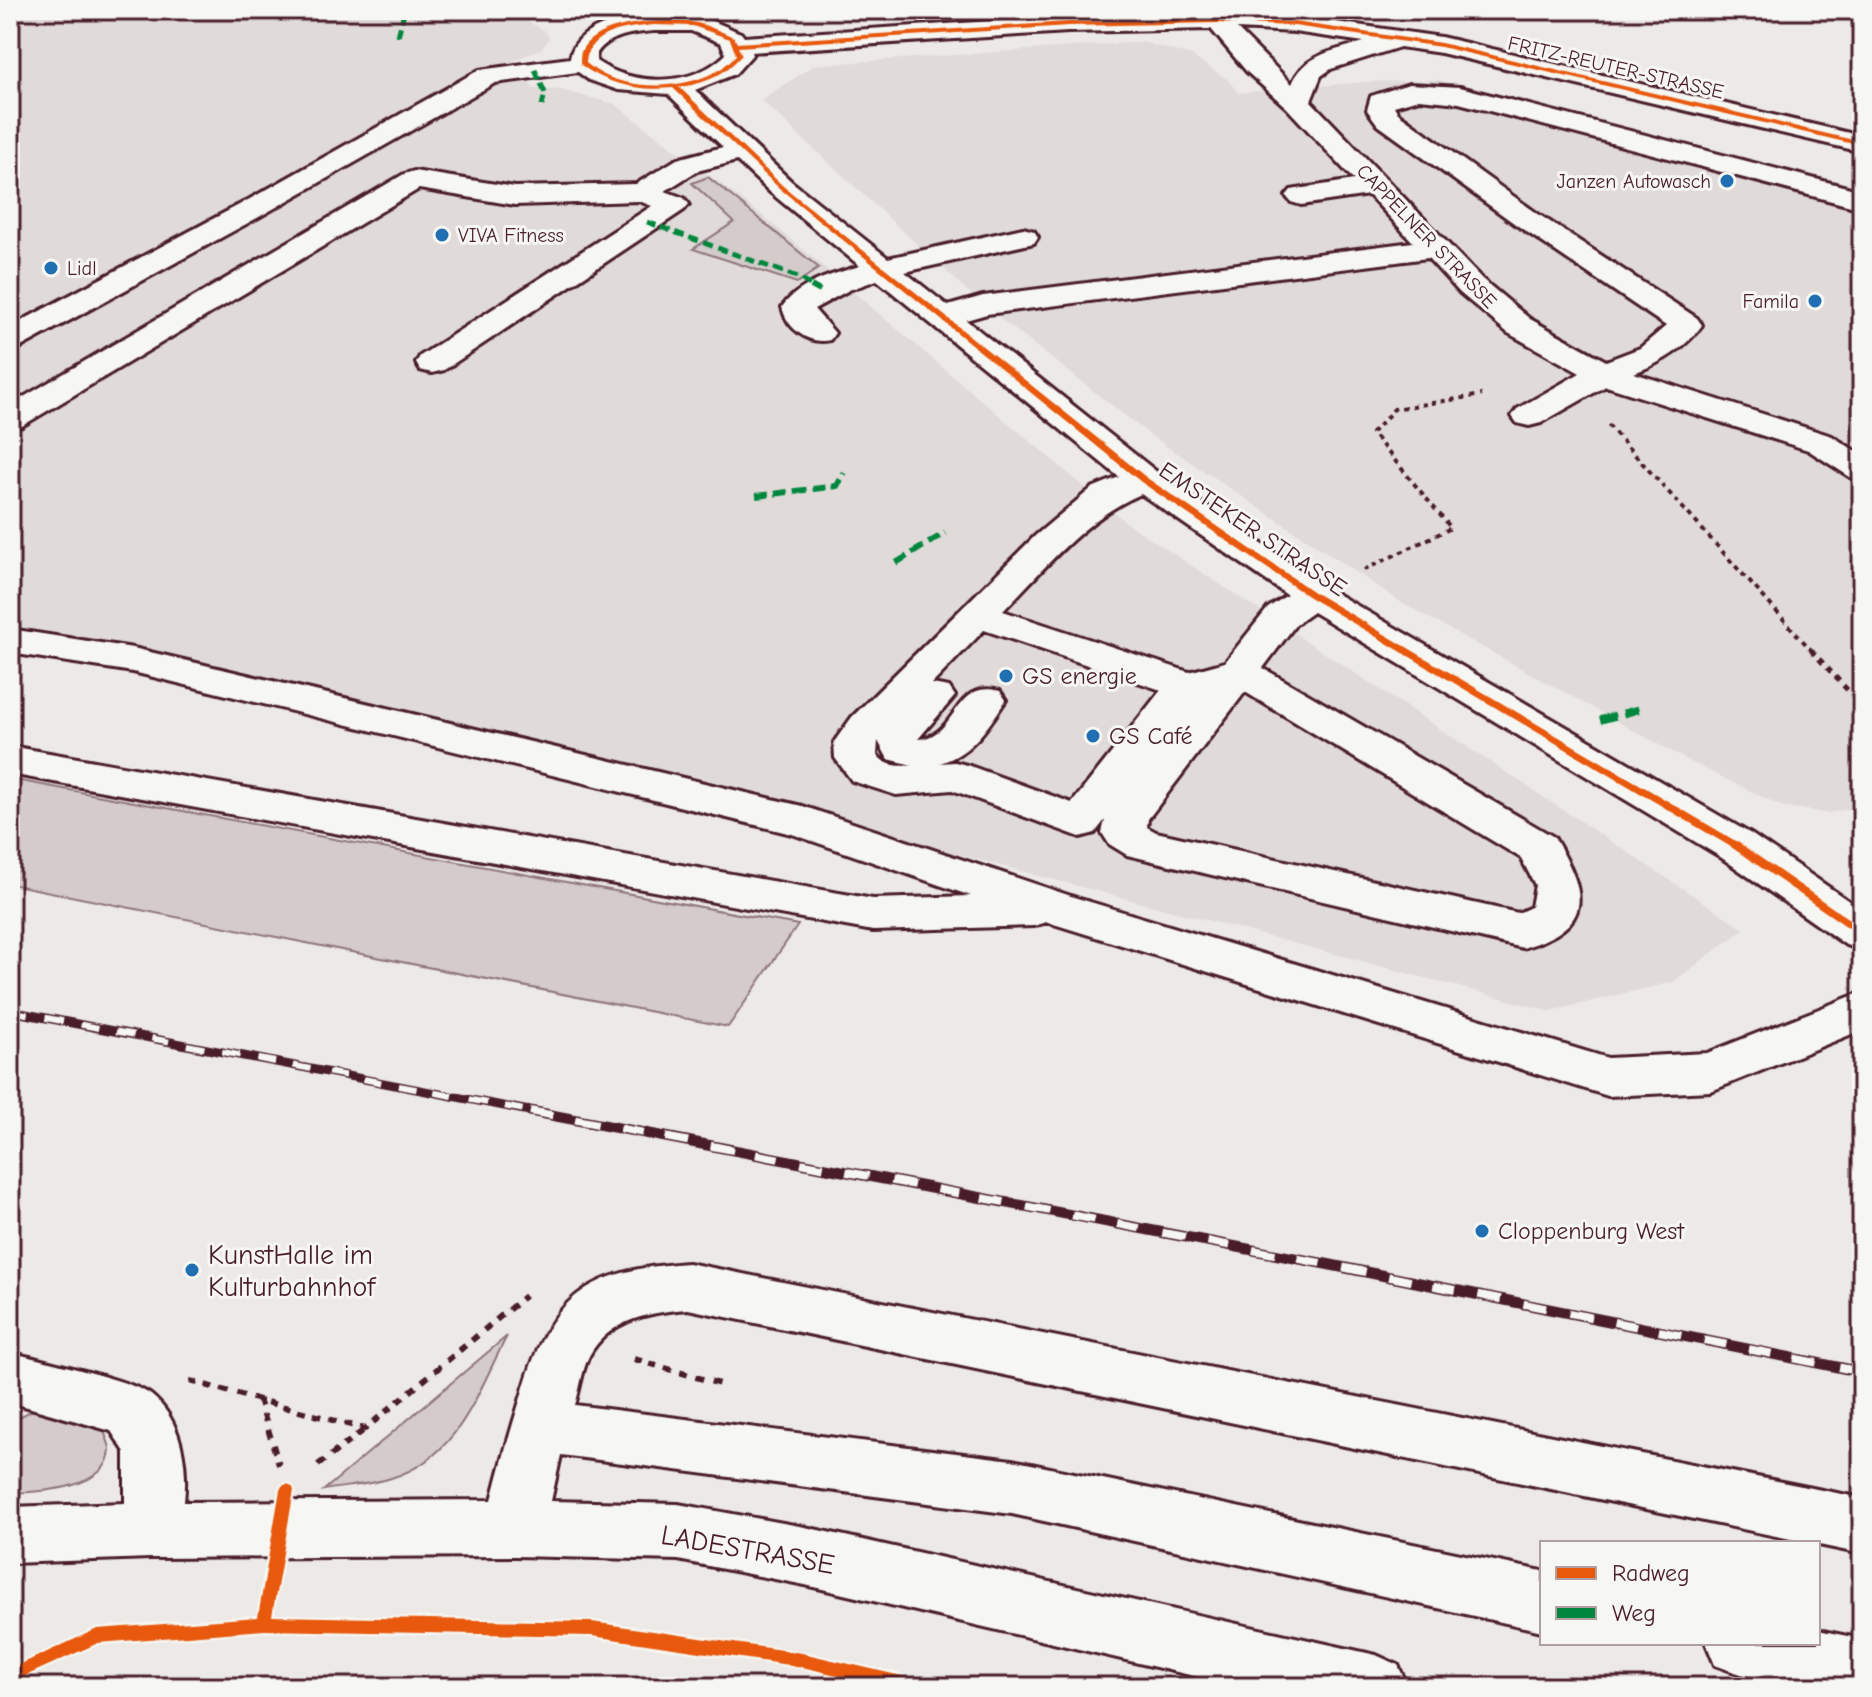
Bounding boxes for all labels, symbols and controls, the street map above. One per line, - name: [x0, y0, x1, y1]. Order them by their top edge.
- street label: FRITZ-REUTER-STRASSE: [1506, 31, 1726, 104]
- street label: CAPPELNER STRASSE: [1352, 160, 1501, 313]
- place label: Janzen Autowasch: [1557, 170, 1711, 193]
- marker: Janzen Autowasch: [1718, 172, 1736, 190]
- place label: VIVA Fitness: [458, 224, 564, 247]
- marker: VIVA Fitness: [433, 226, 451, 244]
- place label: Lidl: [67, 257, 97, 280]
- marker: Lidl: [42, 259, 60, 277]
- place label: Famila: [1743, 290, 1799, 313]
- marker: Famila: [1806, 292, 1824, 310]
- street label: EMSTEKER STRASSE: [1154, 456, 1352, 602]
- place label: GS energie: [1022, 662, 1137, 690]
- marker: GS energie: [997, 667, 1015, 685]
- place label: GS Café: [1109, 722, 1193, 750]
- marker: GS Café: [1084, 727, 1102, 745]
- place label: Cloppenburg West: [1498, 1217, 1685, 1245]
- marker: Cloppenburg West: [1473, 1222, 1491, 1240]
- place label: KunstHalle im Kulturbahnhof: [208, 1239, 377, 1303]
- marker: KunstHalle im Kulturbahnhof: [183, 1261, 201, 1279]
- street label: LADESTRASSE: [659, 1519, 837, 1581]
- legend: [1540, 1541, 1820, 1645]
- text: Radweg: [1612, 1559, 1690, 1587]
- text: Weg: [1612, 1599, 1656, 1627]

